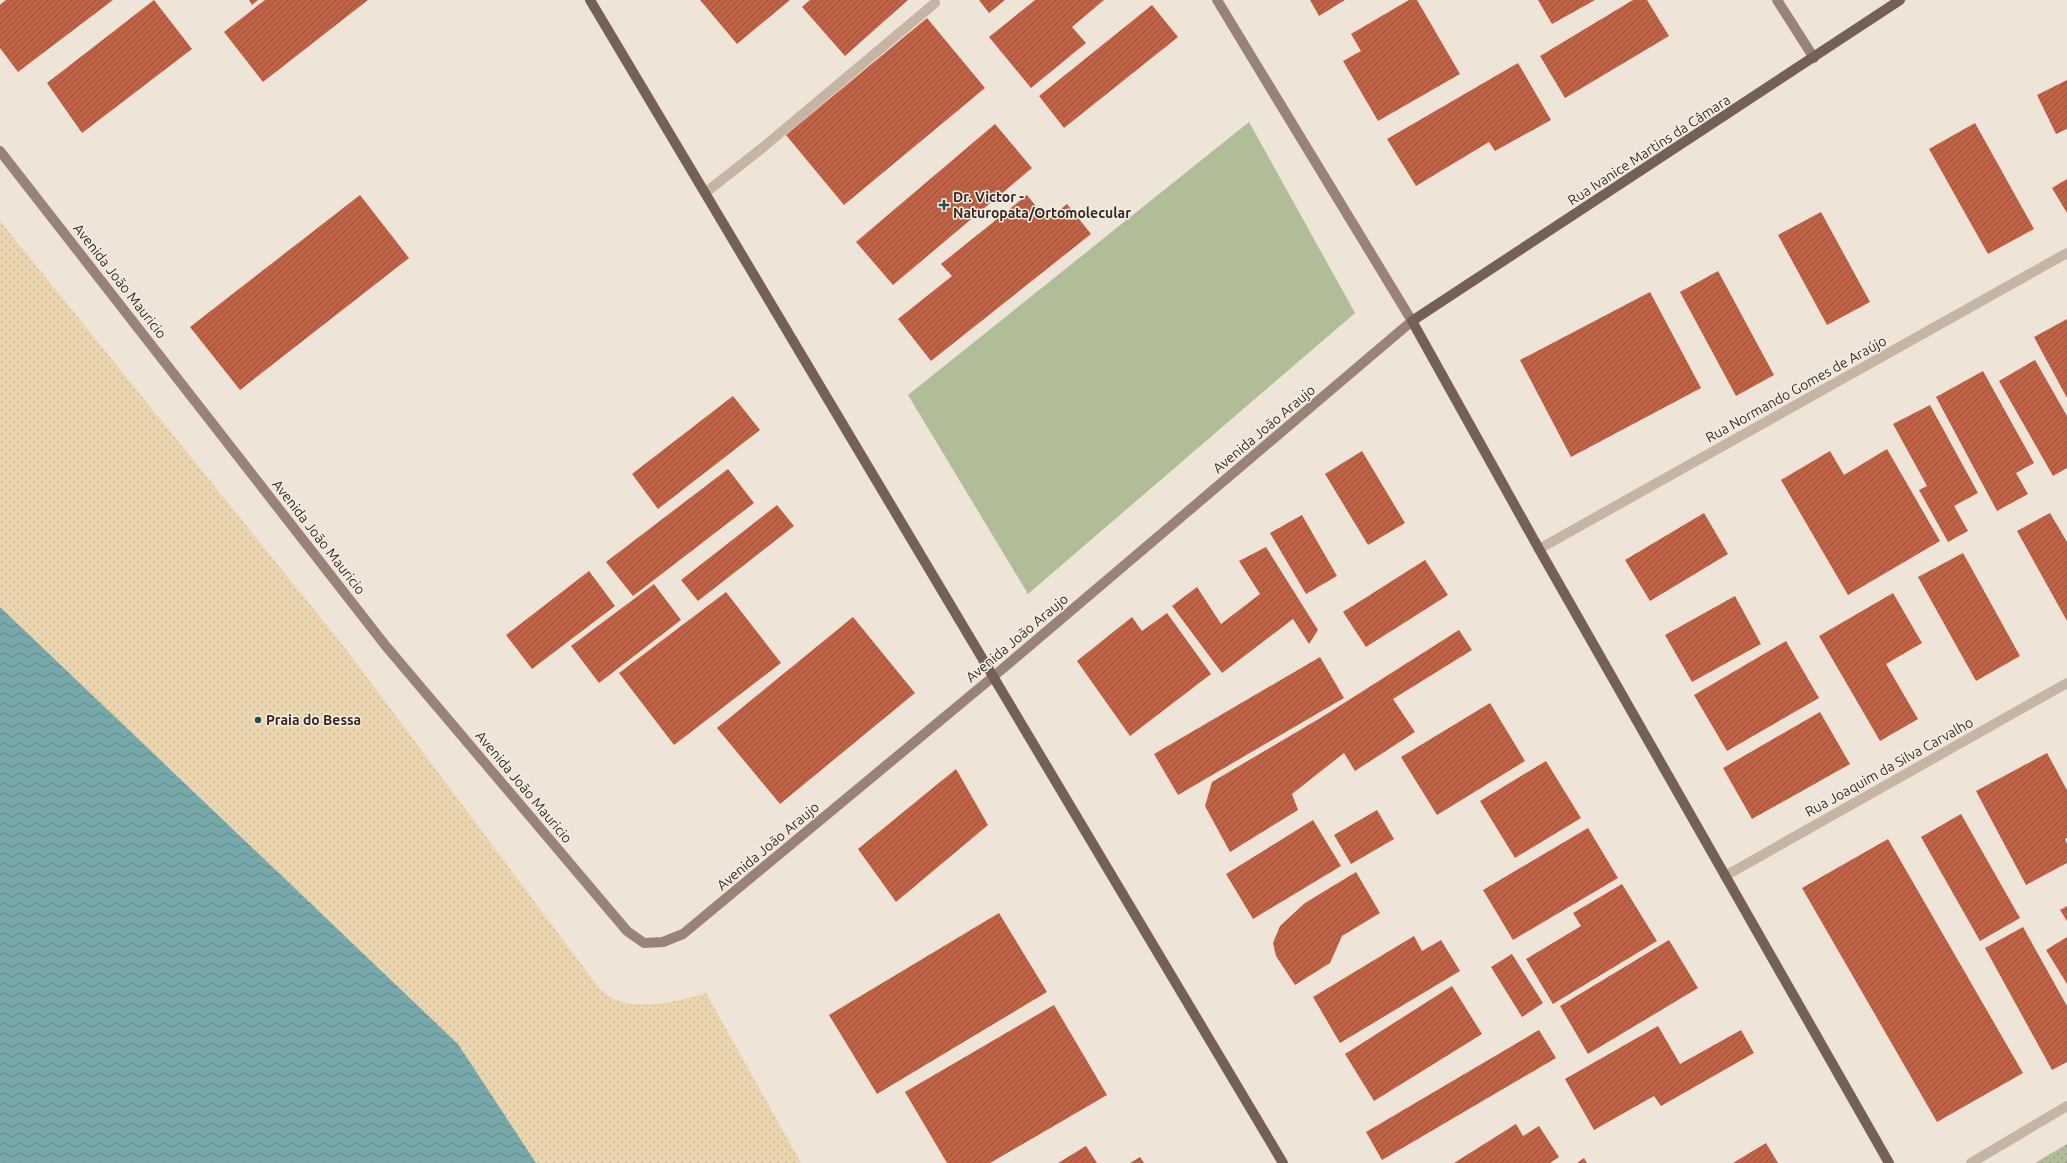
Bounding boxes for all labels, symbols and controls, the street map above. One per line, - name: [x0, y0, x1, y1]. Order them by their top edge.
- street label: Rua Ivanice Martins da Câmara: [1565, 91, 1733, 209]
- place label: Dr. Victor - Naturopata/Ortomolecular: [953, 189, 1131, 221]
- marker: Dr. Victor - Naturopata/Ortomolecular: [938, 199, 950, 211]
- street label: Avenida João Mauricio: [70, 220, 170, 342]
- street label: Rua Normando Gomes de Araújo: [1703, 332, 1889, 446]
- street label: Avenida João Araujo: [1210, 382, 1318, 476]
- street label: Avenida João Mauricio: [269, 476, 369, 598]
- street label: Avenida João Araujo: [963, 591, 1071, 685]
- place label: Praia do Bessa: [266, 712, 361, 728]
- street label: Rua Joaquim da Silva Carvalho: [1802, 714, 1976, 820]
- marker: Praia do Bessa: [253, 715, 263, 725]
- street label: Avenida João Mauricio: [472, 728, 576, 846]
- street label: Avenida João Araujo: [714, 799, 822, 893]

